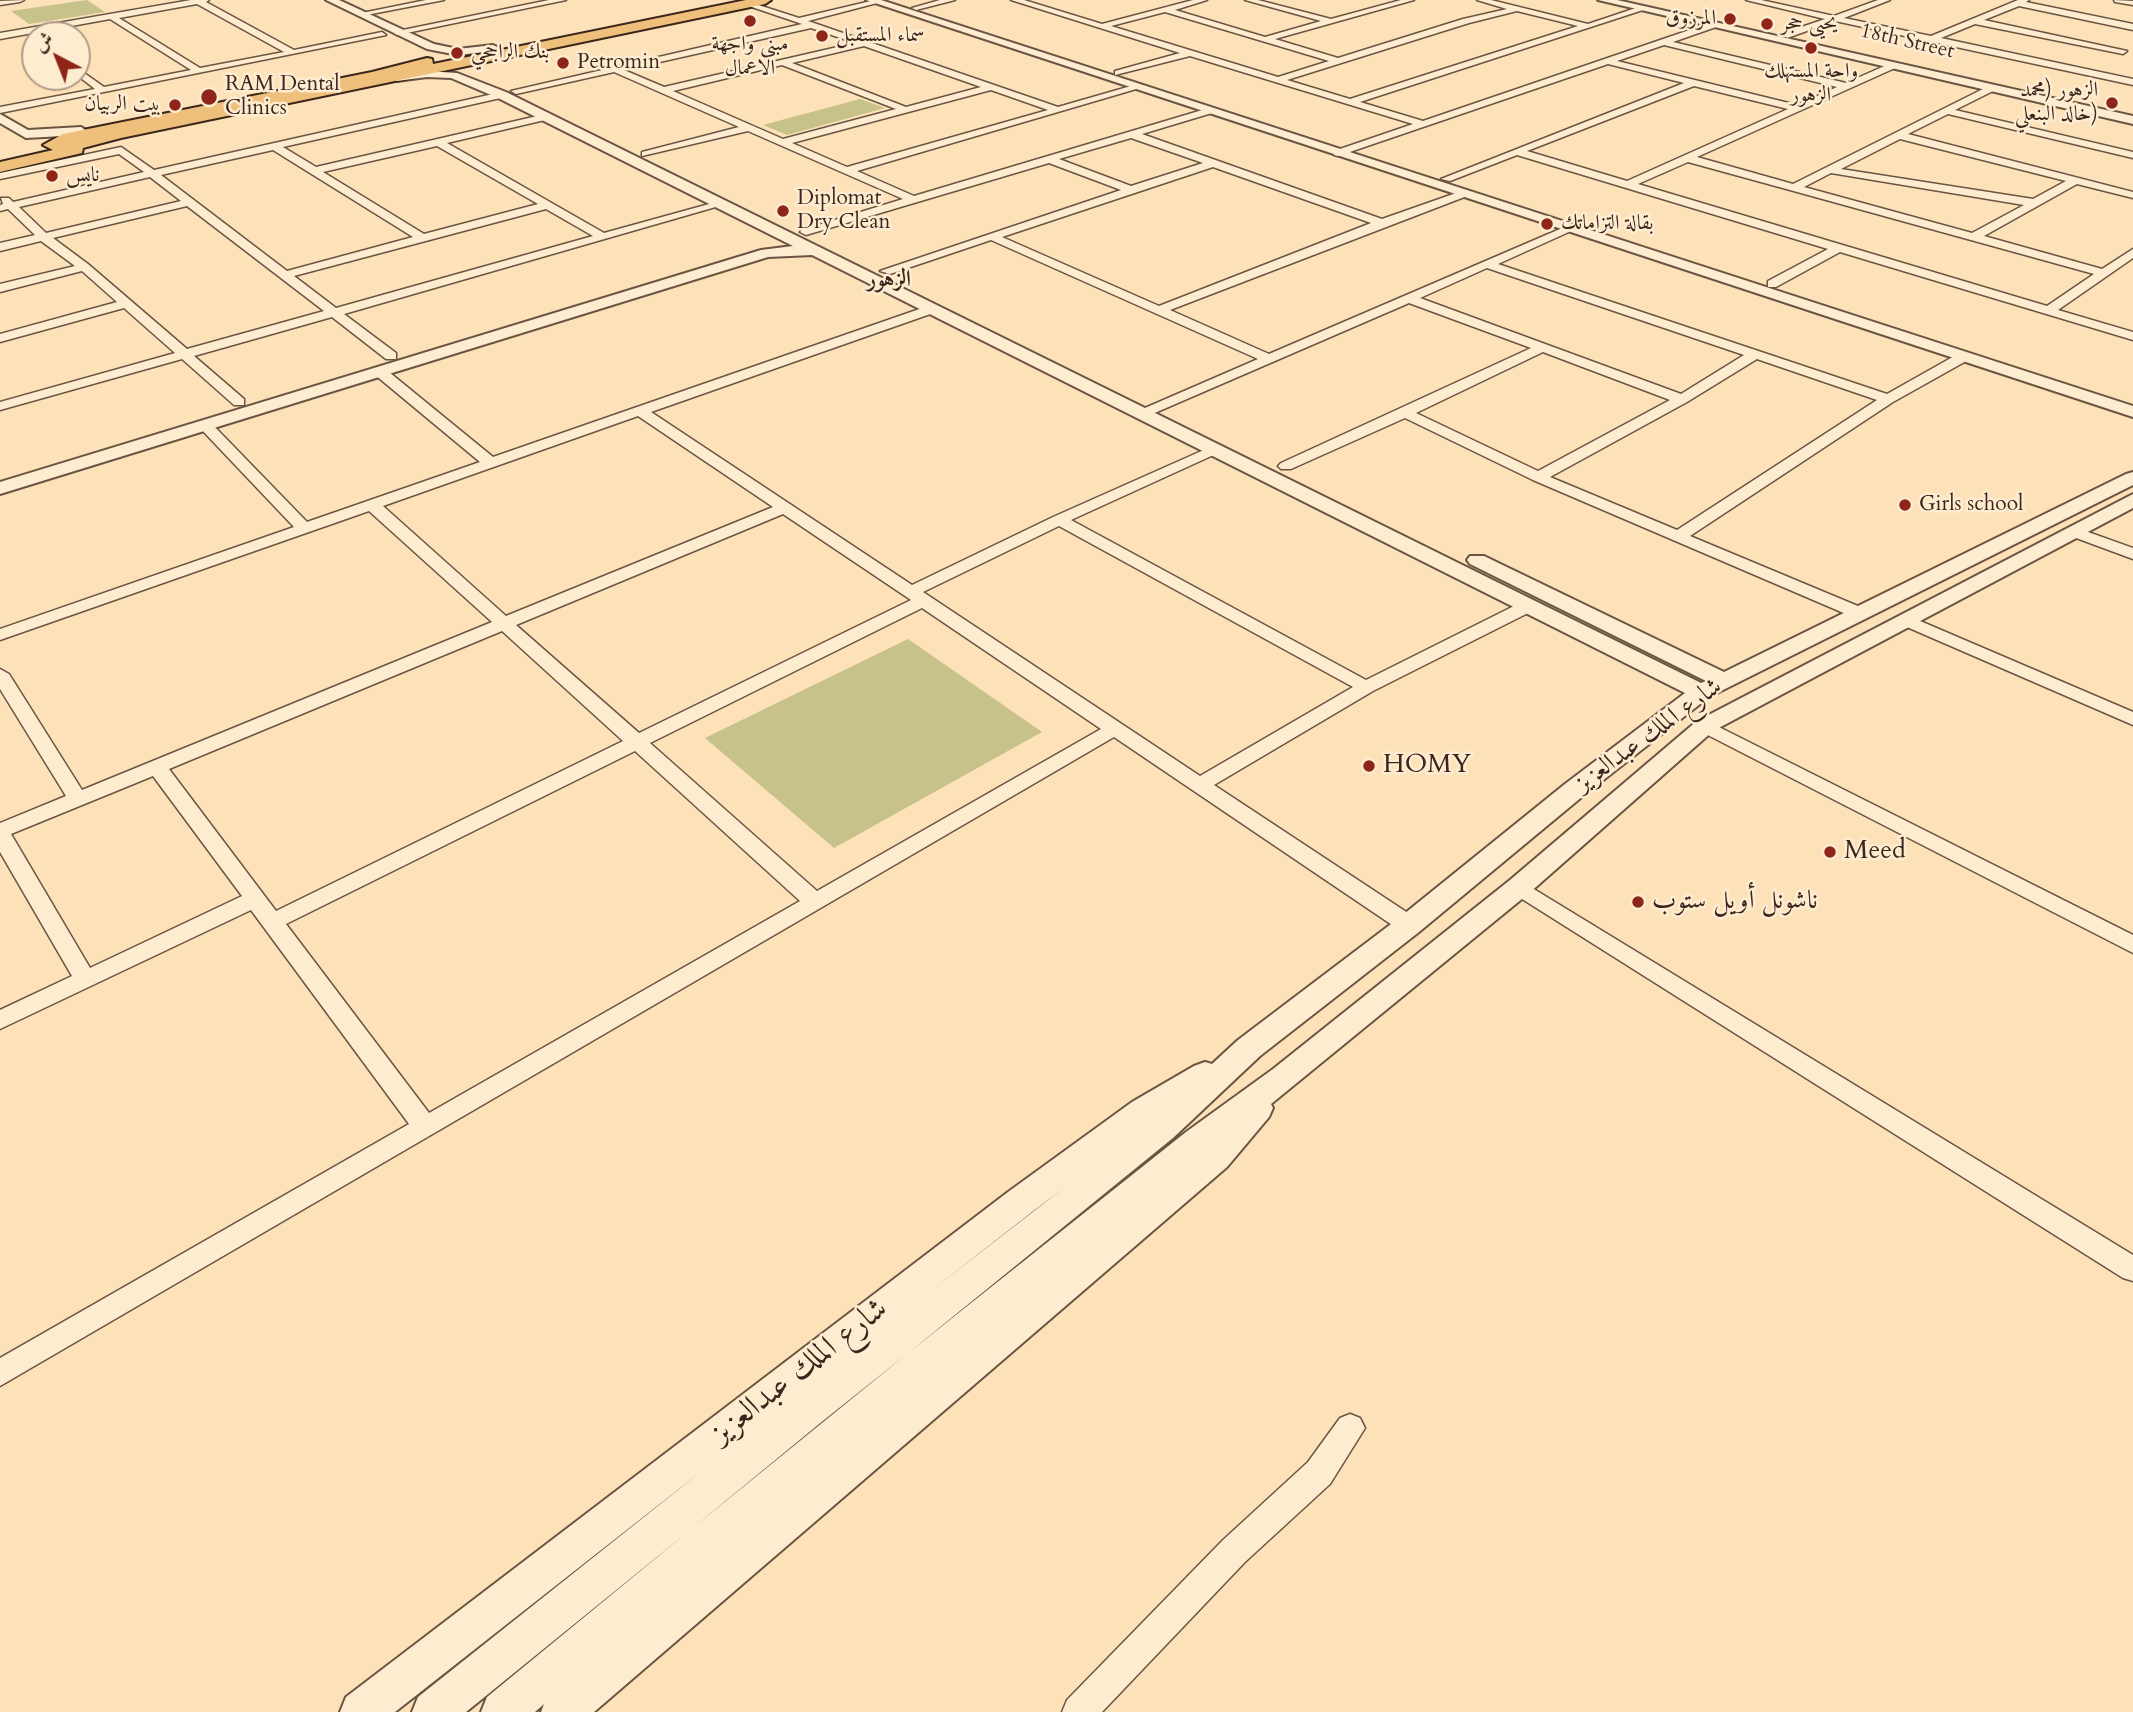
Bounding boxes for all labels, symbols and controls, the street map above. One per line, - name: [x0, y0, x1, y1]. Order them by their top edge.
- place label: المرزوق: [1666, 6, 1716, 32]
- marker: المرزوق: [1722, 11, 1738, 27]
- place label: يحيى حجر: [1781, 11, 1837, 37]
- marker: مبنى واجهة الاعمال: [742, 13, 758, 29]
- marker: يحيى حجر: [1759, 16, 1775, 32]
- street label: 18th Street: [1857, 19, 1957, 65]
- north arrow: [21, 21, 91, 91]
- place label: سماء المستقبل: [836, 23, 925, 49]
- text: ش: [28, 26, 59, 58]
- marker: سماء المستقبل: [814, 28, 830, 44]
- place label: مبنى واجهة الاعمال: [711, 32, 789, 82]
- place label: بنك الراجحي: [471, 40, 550, 66]
- marker: واحة المستهلك الزهور: [1803, 40, 1819, 56]
- marker: بنك الراجحي: [449, 45, 465, 61]
- place label: Petromin: [577, 50, 660, 76]
- marker: Petromin: [555, 55, 571, 71]
- place label: واحة المستهلك الزهور: [1764, 59, 1858, 109]
- place label: RAM Dental Clinics: [225, 72, 339, 122]
- place label: الزهور (محمد خالد البنعلي): [2015, 78, 2098, 128]
- marker: RAM Dental Clinics: [199, 87, 219, 107]
- place label: بيت الربيان: [84, 92, 161, 118]
- marker: الزهور (محمد خالد البنعلي): [2104, 95, 2120, 111]
- marker: بيت الربيان: [167, 97, 183, 113]
- place label: نايس: [66, 163, 100, 189]
- marker: نايس: [44, 168, 60, 184]
- place label: Diplomat Dry Clean: [797, 186, 890, 236]
- marker: Diplomat Dry Clean: [775, 203, 791, 219]
- place label: بقالة التزاماتك: [1561, 211, 1653, 237]
- marker: بقالة التزاماتك: [1539, 216, 1555, 232]
- district label: الزهور: [867, 267, 911, 295]
- place label: Girls school: [1919, 492, 2023, 518]
- marker: Girls school: [1897, 497, 1913, 513]
- street label: شارع الملك عبدالعزيز: [1569, 672, 1729, 800]
- place label: HOMY: [1383, 750, 1471, 782]
- marker: HOMY: [1361, 758, 1377, 774]
- place label: Meed: [1844, 836, 1906, 868]
- marker: Meed: [1822, 844, 1838, 860]
- place label: ناشونل أويل ستوب: [1652, 886, 1818, 918]
- marker: ناشونل أويل ستوب: [1630, 894, 1646, 910]
- street label: شارع الملك عبدالعزيز: [704, 1291, 896, 1453]

